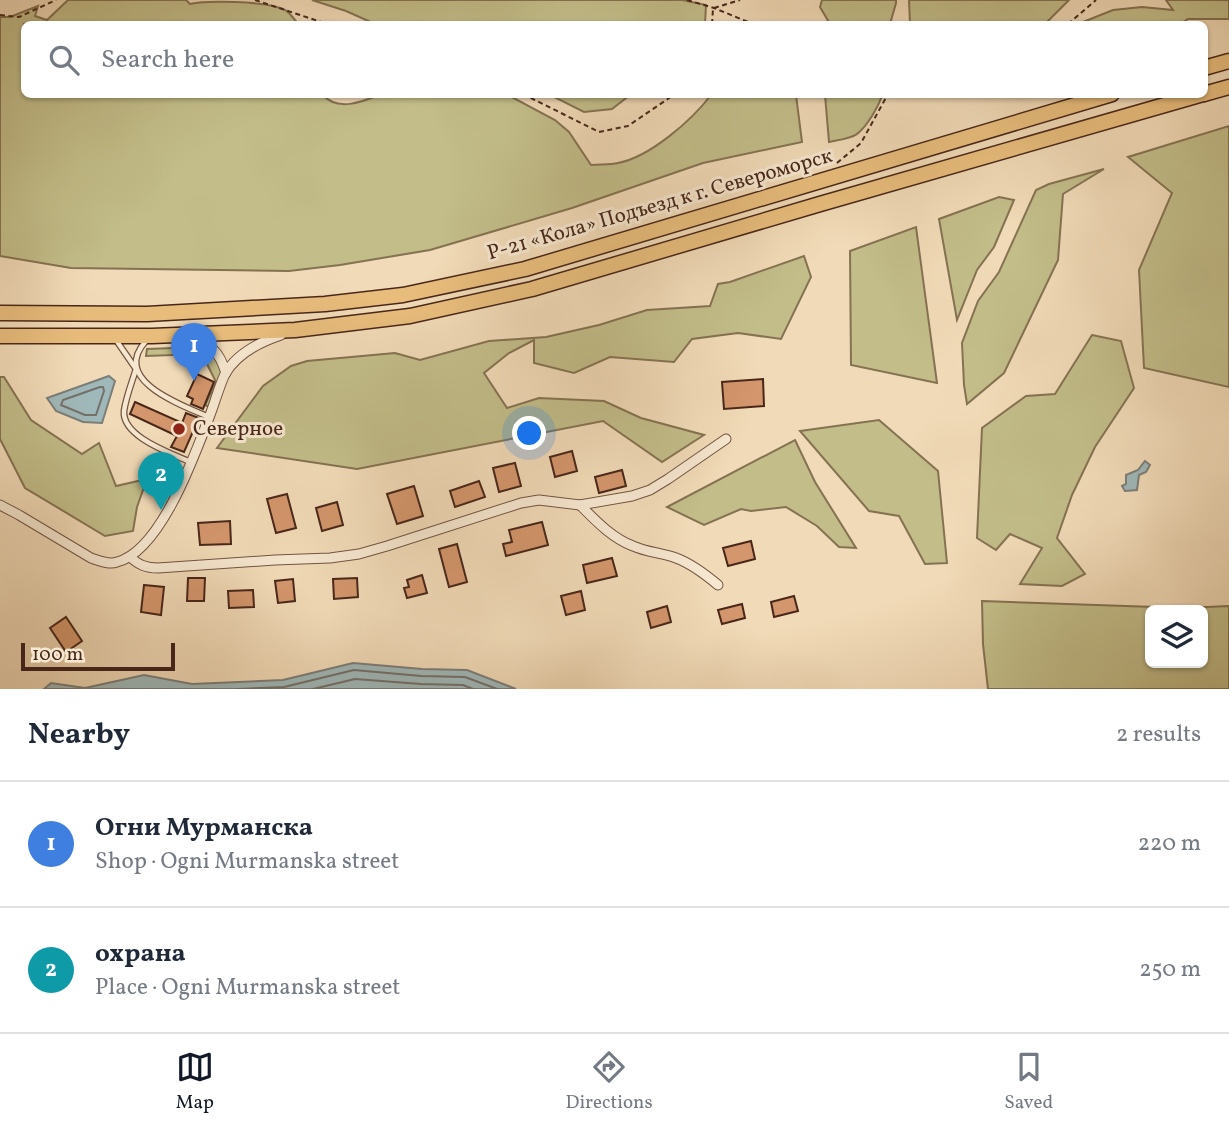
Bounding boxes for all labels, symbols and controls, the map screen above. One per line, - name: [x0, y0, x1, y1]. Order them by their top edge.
- search box: [21, 21, 1208, 98]
- icon: search: [45, 41, 83, 79]
- text: Search here: [101, 42, 234, 78]
- street label: Р-21 «Кола» Подъезд к г. Североморск: [484, 142, 836, 268]
- pin: 1: [171, 323, 217, 381]
- place label: Северное: [193, 415, 283, 444]
- your location: [512, 416, 546, 450]
- marker: Северное: [171, 421, 187, 437]
- pin: 2: [138, 452, 184, 510]
- map controls: [1145, 605, 1208, 668]
- button: layers: [1145, 605, 1208, 668]
- scale bar: [21, 640, 175, 672]
- text: 100 m: [32, 642, 83, 668]
- text: Nearby: [28, 714, 130, 756]
- text: 2 results: [1116, 719, 1201, 751]
- text: Огни Мурманска: [95, 810, 313, 846]
- text: 1: [46, 828, 56, 860]
- text: 220 m: [1138, 828, 1201, 860]
- text: Shop · Ogni Murmanska street: [95, 846, 399, 878]
- text: охрана: [95, 936, 186, 972]
- text: 2: [45, 954, 57, 986]
- text: 250 m: [1139, 954, 1201, 986]
- text: Place · Ogni Murmanska street: [95, 972, 400, 1004]
- tab: Map: [176, 1048, 214, 1116]
- tab: Directions: [566, 1048, 653, 1116]
- tab: Saved: [1004, 1048, 1053, 1116]

